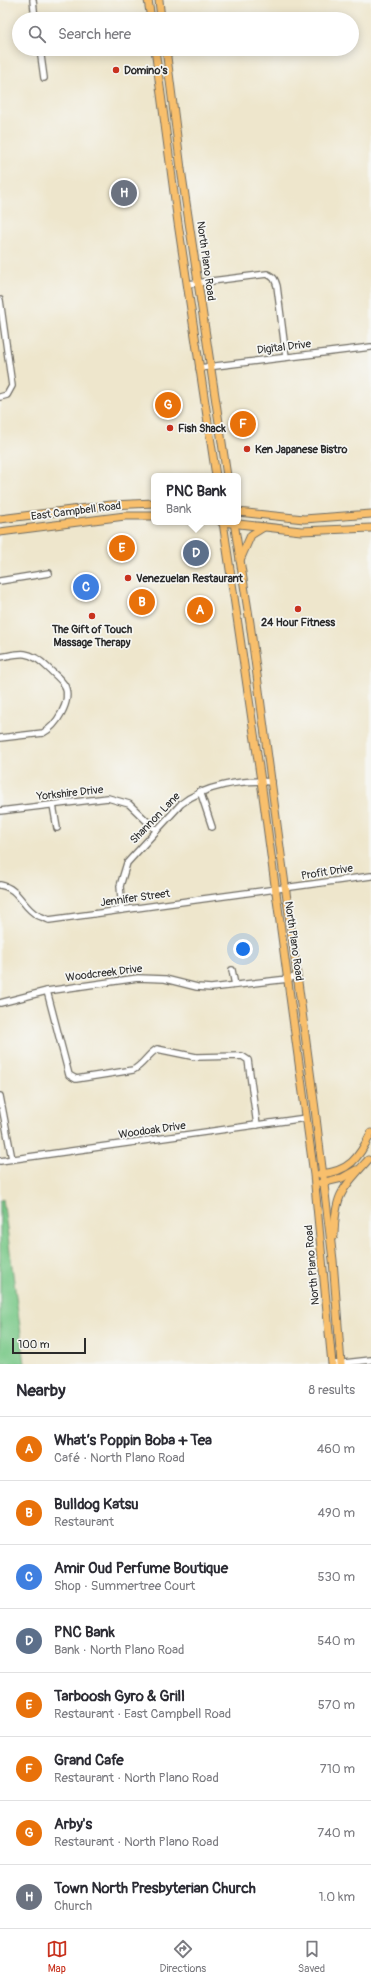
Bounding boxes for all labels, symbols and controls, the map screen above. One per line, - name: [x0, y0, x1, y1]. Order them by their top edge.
- search box: [12, 12, 359, 56]
- icon: search: [26, 23, 48, 45]
- text: Search here: [58, 25, 131, 44]
- place label: Domino's: [124, 64, 168, 77]
- marker: Domino's: [111, 65, 121, 75]
- pin: H: [111, 178, 137, 208]
- street label: North Plano Road: [194, 220, 218, 302]
- street label: Digital Drive: [256, 337, 312, 357]
- pin: G: [155, 390, 181, 420]
- pin: F: [230, 409, 256, 439]
- place label: Fish Shack: [178, 422, 226, 435]
- marker: Fish Shack: [165, 423, 175, 433]
- place label: Ken Japanese Bistro: [255, 443, 347, 456]
- marker: Ken Japanese Bistro: [242, 444, 252, 454]
- popup: [151, 473, 241, 525]
- text: PNC Bank: [166, 482, 226, 501]
- street label: East Campbell Road: [30, 499, 122, 523]
- text: Bank: [166, 501, 191, 517]
- pin: E: [109, 533, 135, 563]
- pin: D: [183, 538, 209, 568]
- pin: C: [73, 572, 99, 602]
- place label: Venezuelan Restaurant: [136, 572, 244, 585]
- marker: Venezuelan Restaurant: [123, 573, 133, 583]
- pin: B: [129, 587, 155, 617]
- pin: A: [187, 595, 213, 625]
- marker: 24 Hour Fitness: [293, 604, 303, 614]
- marker: The Gift of Touch Massage Therapy: [87, 611, 97, 621]
- place label: 24 Hour Fitness: [261, 616, 335, 629]
- place label: The Gift of Touch Massage Therapy: [51, 623, 132, 649]
- street label: Yorkshire Drive: [35, 783, 105, 803]
- street label: Shannon Lane: [127, 789, 183, 846]
- street label: Profit Drive: [300, 861, 354, 883]
- street label: Jennifer Street: [99, 887, 171, 909]
- street label: North Plano Road: [282, 900, 306, 982]
- your location: [233, 939, 253, 959]
- street label: Woodcreek Drive: [65, 962, 144, 984]
- street label: Woodoak Drive: [117, 1119, 187, 1141]
- street label: North Plano Road: [302, 1224, 322, 1306]
- scale bar: [12, 1336, 86, 1355]
- text: 100 m: [18, 1338, 49, 1351]
- text: Nearby: [16, 1380, 65, 1401]
- text: 8 results: [309, 1382, 355, 1398]
- text: What’s Poppin Boba + Tea: [54, 1431, 212, 1450]
- text: A: [25, 1441, 33, 1457]
- text: 460 m: [317, 1441, 355, 1457]
- text: Café · North Plano Road: [54, 1450, 185, 1466]
- text: Bulldog Katsu: [54, 1495, 139, 1514]
- text: B: [25, 1505, 33, 1521]
- text: 490 m: [318, 1505, 355, 1521]
- text: Restaurant: [54, 1514, 114, 1530]
- text: Amir Oud Perfume Boutique: [54, 1559, 228, 1578]
- text: C: [25, 1569, 33, 1585]
- text: 530 m: [317, 1569, 355, 1585]
- text: Shop · Summertree Court: [54, 1578, 195, 1594]
- text: PNC Bank: [54, 1623, 115, 1642]
- text: D: [25, 1633, 33, 1649]
- text: 540 m: [317, 1633, 355, 1649]
- text: Bank · North Plano Road: [54, 1642, 184, 1658]
- text: Tarboosh Gyro & Grill: [54, 1687, 185, 1706]
- text: E: [26, 1697, 32, 1713]
- text: 570 m: [318, 1697, 355, 1713]
- text: Restaurant · East Campbell Road: [54, 1706, 231, 1722]
- text: Grand Cafe: [54, 1751, 124, 1770]
- text: F: [25, 1761, 33, 1777]
- text: 710 m: [320, 1761, 355, 1777]
- text: Restaurant · North Plano Road: [54, 1770, 219, 1786]
- text: Arby's: [54, 1815, 92, 1834]
- text: G: [25, 1825, 33, 1841]
- text: 740 m: [317, 1825, 355, 1841]
- text: Restaurant · North Plano Road: [54, 1834, 219, 1850]
- text: Town North Presbyterian Church: [54, 1879, 256, 1898]
- text: H: [25, 1889, 33, 1905]
- text: 1.0 km: [318, 1889, 355, 1905]
- text: Church: [54, 1898, 92, 1914]
- tab: Map: [46, 1938, 68, 1975]
- tab: Directions: [160, 1938, 206, 1975]
- tab: Saved: [298, 1938, 325, 1975]

